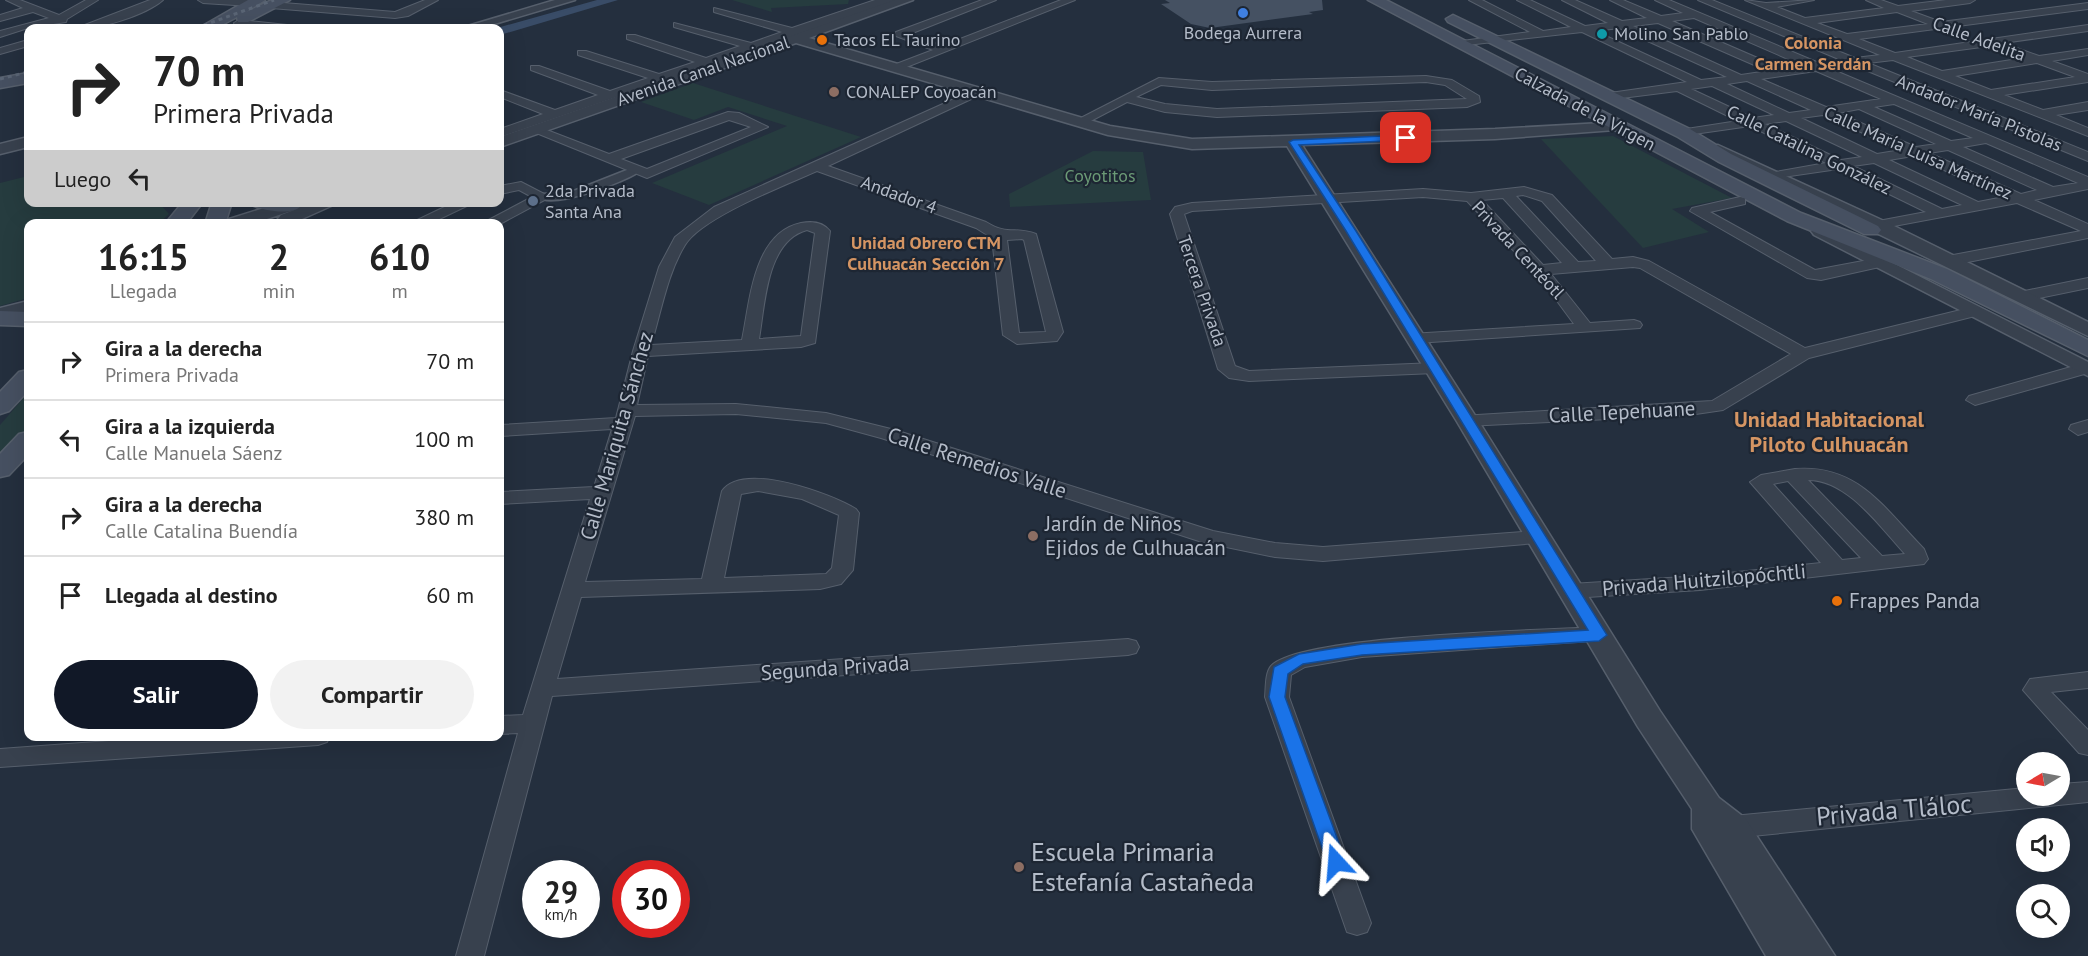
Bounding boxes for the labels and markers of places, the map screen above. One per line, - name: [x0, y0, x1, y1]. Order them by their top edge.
- marker: Bodega Aurrera: [1236, 6, 1250, 20]
- place label: Bodega Aurrera: [1184, 21, 1302, 44]
- place label: Molino San Pablo: [1614, 22, 1748, 45]
- marker: Molino San Pablo: [1595, 27, 1609, 41]
- place label: Tacos EL Taurino: [834, 28, 960, 51]
- marker: Tacos EL Taurino: [815, 33, 829, 47]
- place label: CONALEP Coyoacán: [846, 80, 997, 103]
- marker: CONALEP Coyoacán: [827, 85, 841, 99]
- pin: [1380, 112, 1431, 163]
- place label: 2da Privada Santa Ana: [545, 179, 635, 223]
- marker: 2da Privada Santa Ana: [526, 194, 540, 208]
- place label: Jardín de Niños Ejidos de Culhuacán: [1044, 510, 1226, 561]
- marker: Jardín de Niños Ejidos de Culhuacán: [1026, 529, 1040, 543]
- place label: Frappes Panda: [1849, 587, 1980, 614]
- marker: Frappes Panda: [1830, 594, 1844, 608]
- place label: Escuela Primaria Estefanía Castañeda: [1031, 835, 1254, 898]
- marker: Escuela Primaria Estefanía Castañeda: [1012, 860, 1026, 874]

